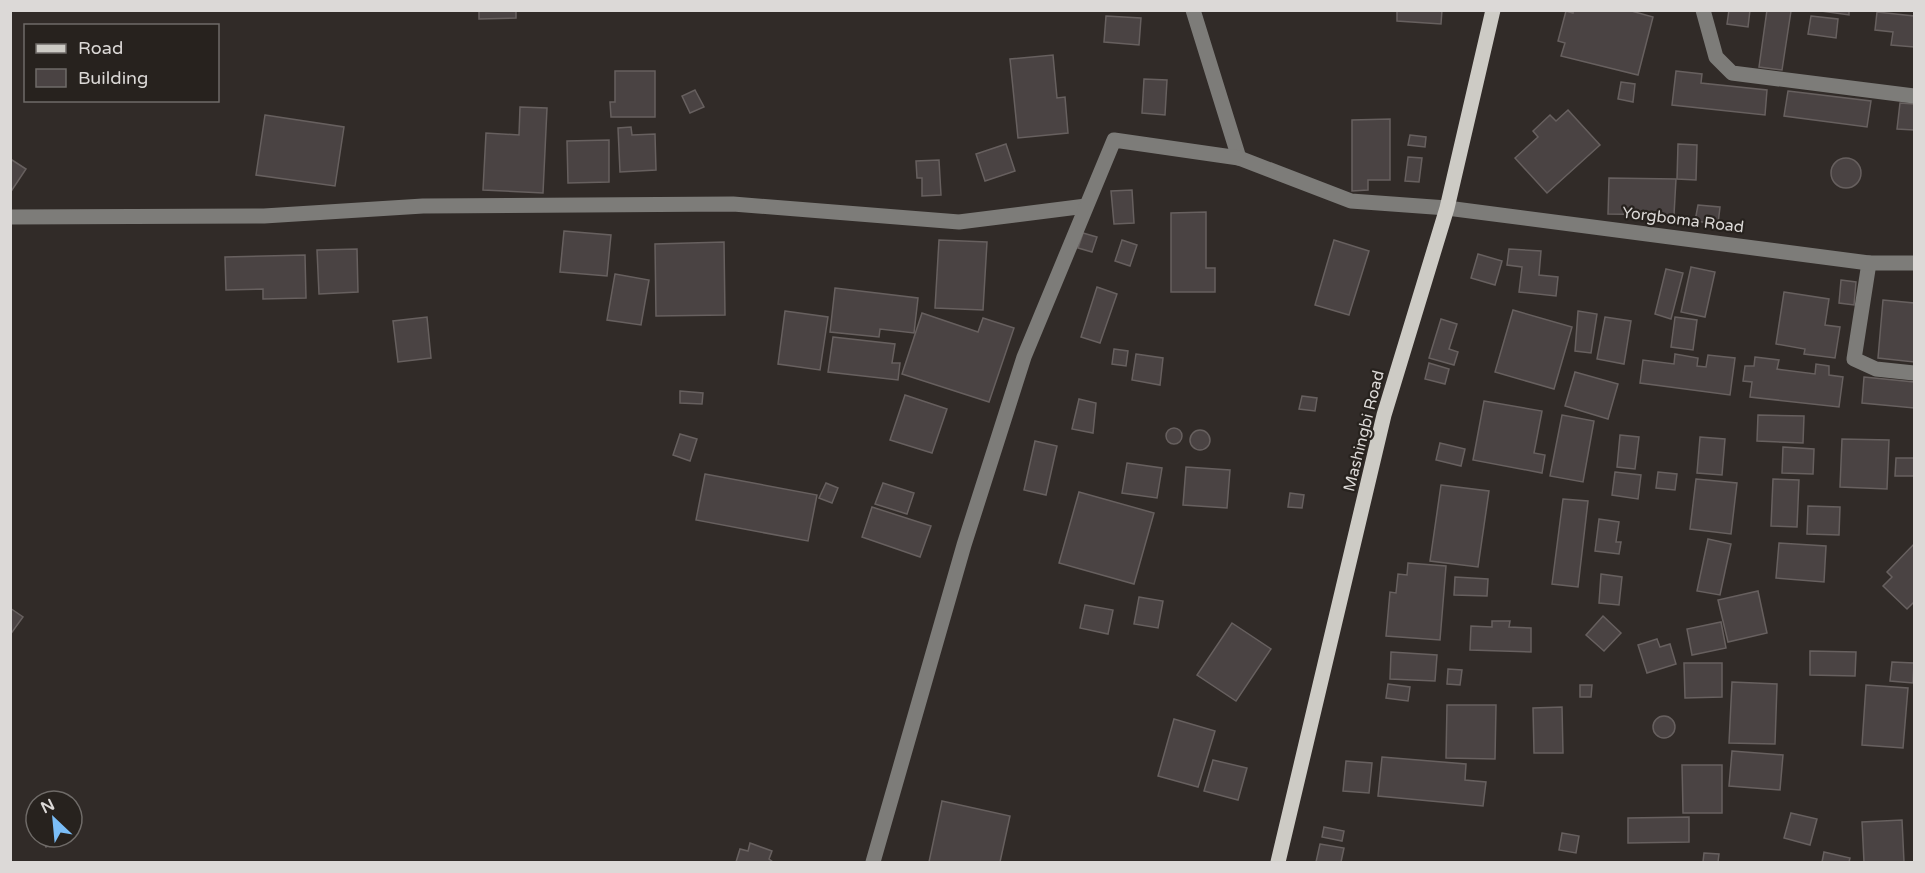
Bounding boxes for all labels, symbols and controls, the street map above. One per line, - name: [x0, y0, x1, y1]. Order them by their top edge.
- legend: [24, 24, 219, 102]
- text: Road: [78, 37, 123, 59]
- text: Building: [78, 67, 148, 89]
- street label: Yorgboma Road: [1621, 203, 1745, 237]
- street label: Mashingbi Road: [1339, 368, 1389, 494]
- north arrow: [24, 789, 84, 849]
- text: N: [38, 795, 58, 818]

